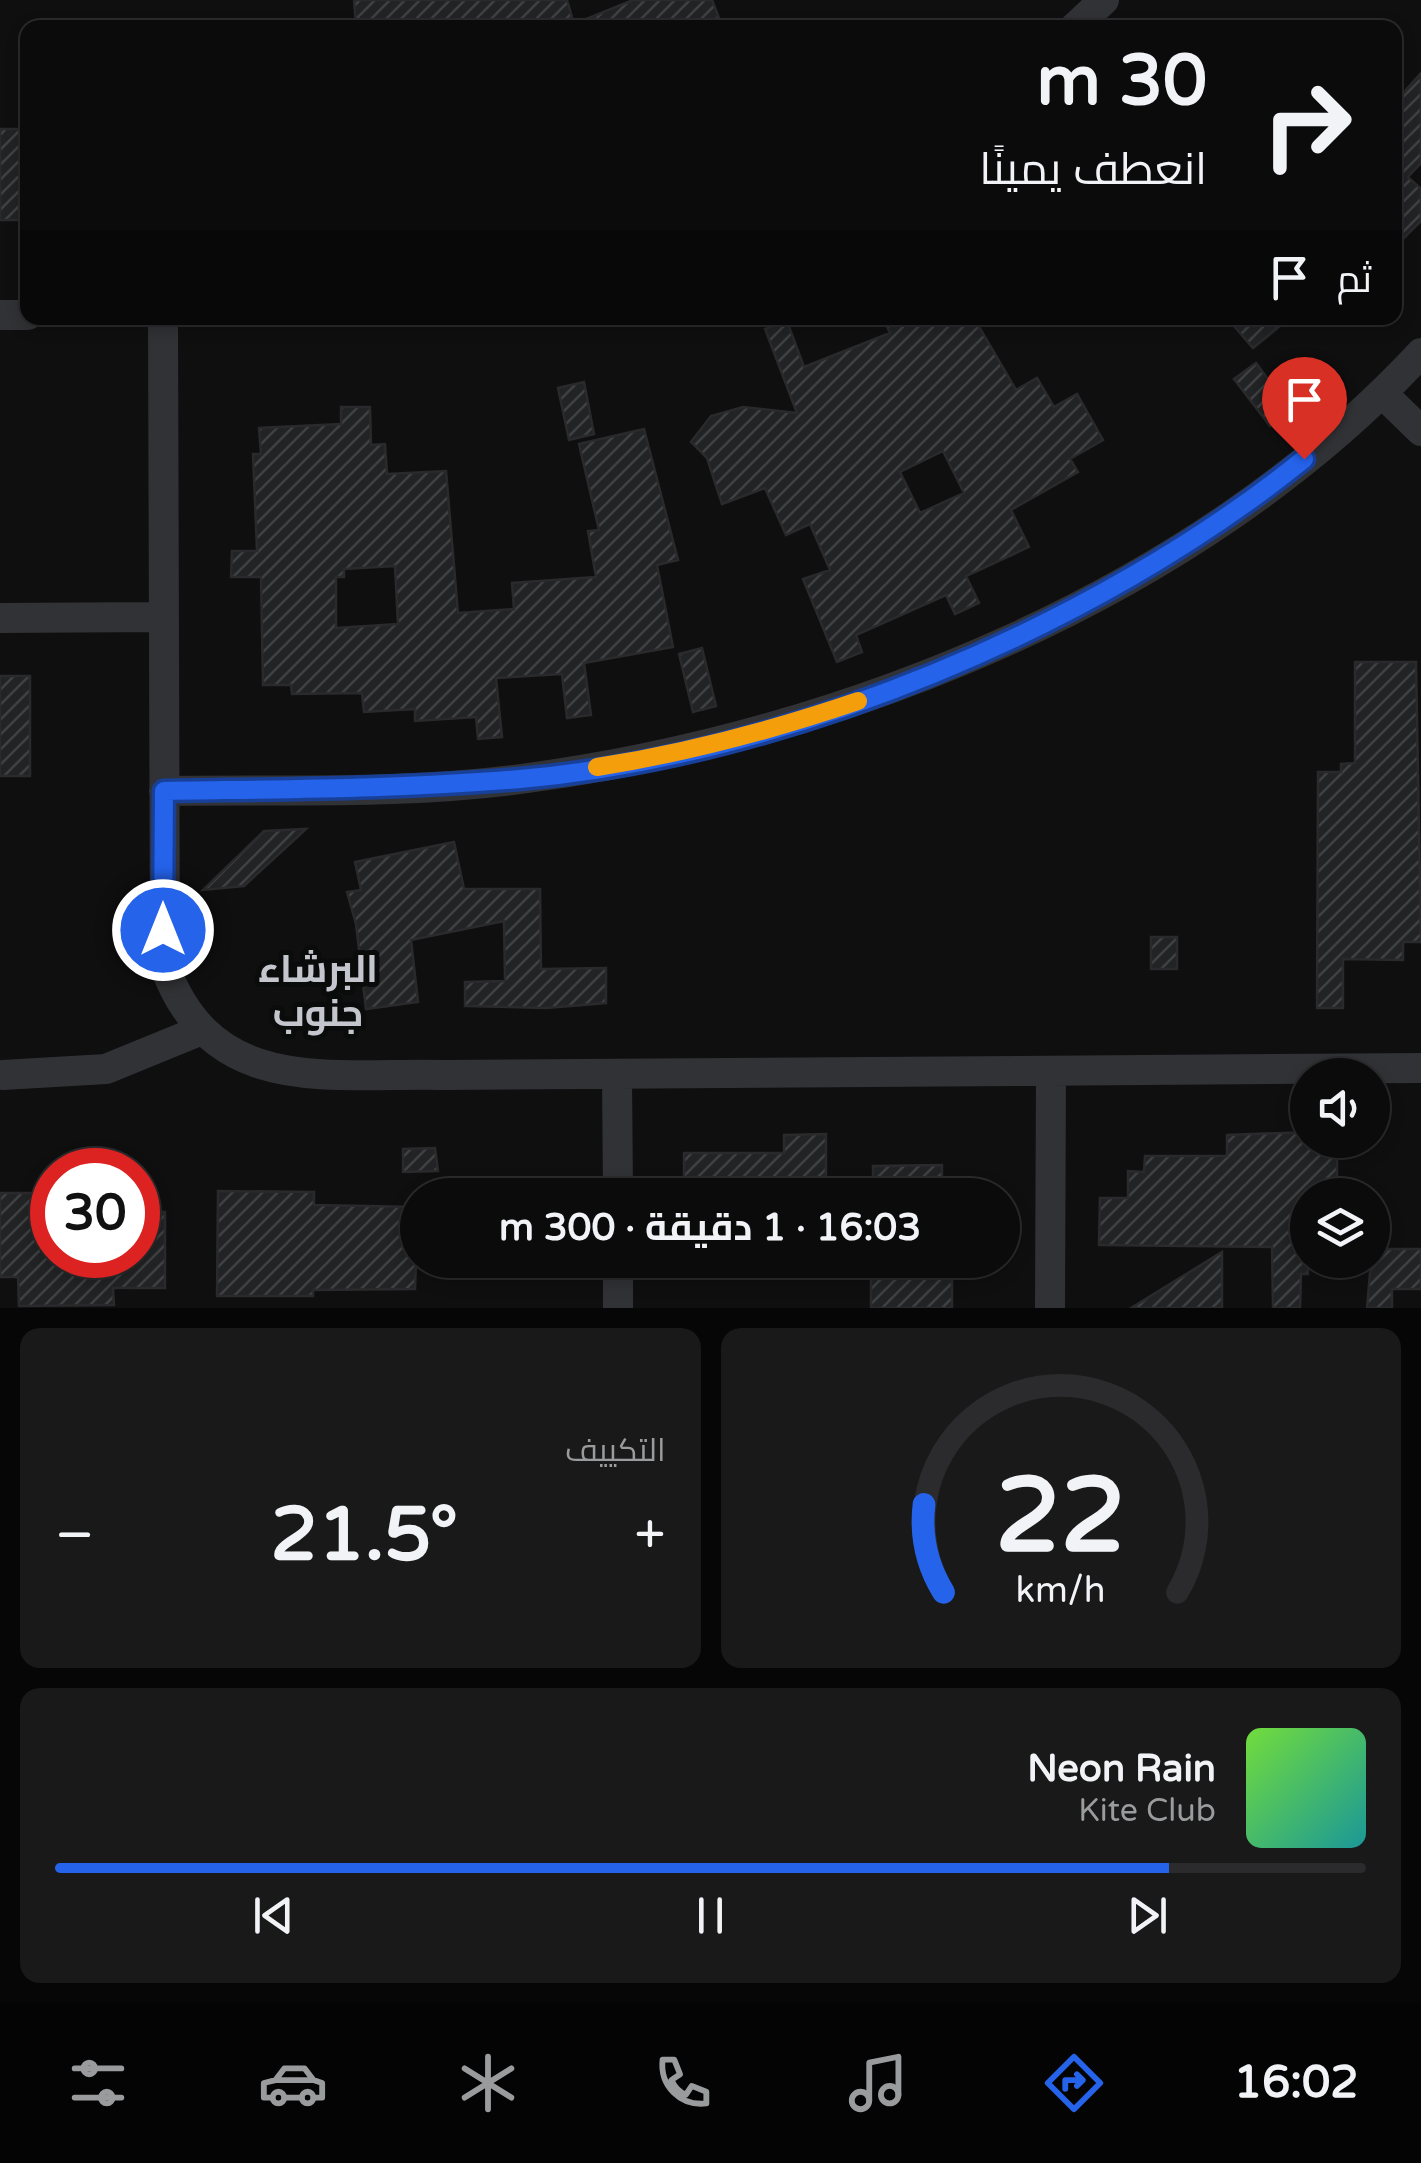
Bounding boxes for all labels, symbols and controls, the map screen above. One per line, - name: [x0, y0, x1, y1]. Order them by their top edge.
- text: 30 m: [1037, 40, 1207, 124]
- icon: right: [1242, 60, 1372, 190]
- text: انعطف يمينًا: [979, 143, 1207, 197]
- icon: arrive: [1262, 250, 1317, 305]
- text: ثم: [1337, 257, 1372, 303]
- pin: [1262, 357, 1347, 460]
- icon: arrive: [1277, 372, 1332, 427]
- position arrow: [111, 878, 215, 982]
- district label: البرشاء جنوب: [258, 947, 378, 1037]
- map controls: [1290, 1058, 1390, 1278]
- button: sound: [1290, 1058, 1390, 1158]
- speed limit sign: 30: [30, 1148, 160, 1278]
- button: layers: [1290, 1178, 1390, 1278]
- text: 16:03 · 1 دقيقة · 300 m: [499, 1205, 921, 1251]
- text: التكييف: [565, 1432, 666, 1470]
- text: 22: [995, 1455, 1126, 1580]
- text: 21.5°: [271, 1490, 458, 1580]
- text: −: [55, 1503, 94, 1569]
- text: +: [635, 1503, 666, 1569]
- text: km/h: [1016, 1569, 1106, 1612]
- text: Neon Rain: [1027, 1746, 1216, 1792]
- text: Kite Club: [1078, 1792, 1216, 1830]
- icon: previous: [246, 1888, 301, 1943]
- icon: pause: [683, 1888, 738, 1943]
- icon: next: [1120, 1888, 1175, 1943]
- icon: filters: [63, 2048, 133, 2118]
- icon: car: [258, 2048, 328, 2118]
- icon: climate: [453, 2048, 523, 2118]
- icon: phone: [648, 2048, 718, 2118]
- icon: music: [843, 2048, 913, 2118]
- icon: directions: [1039, 2048, 1109, 2118]
- text: 16:02: [1234, 2056, 1358, 2110]

